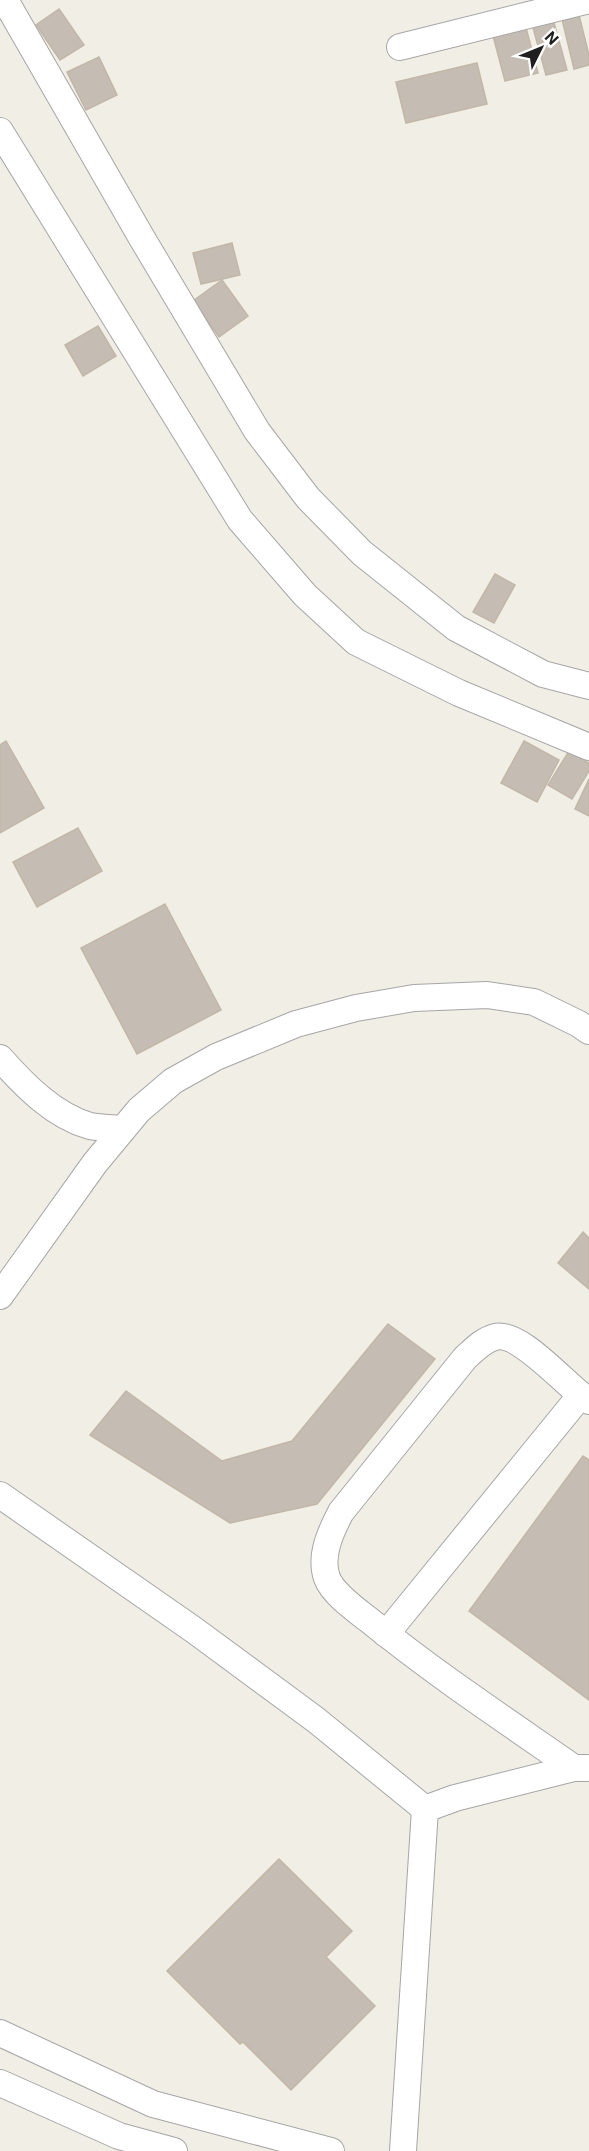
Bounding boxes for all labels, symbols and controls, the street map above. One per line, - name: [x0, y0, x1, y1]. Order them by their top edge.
- north arrow: [511, 18, 571, 78]
- text: N: [541, 28, 562, 49]

